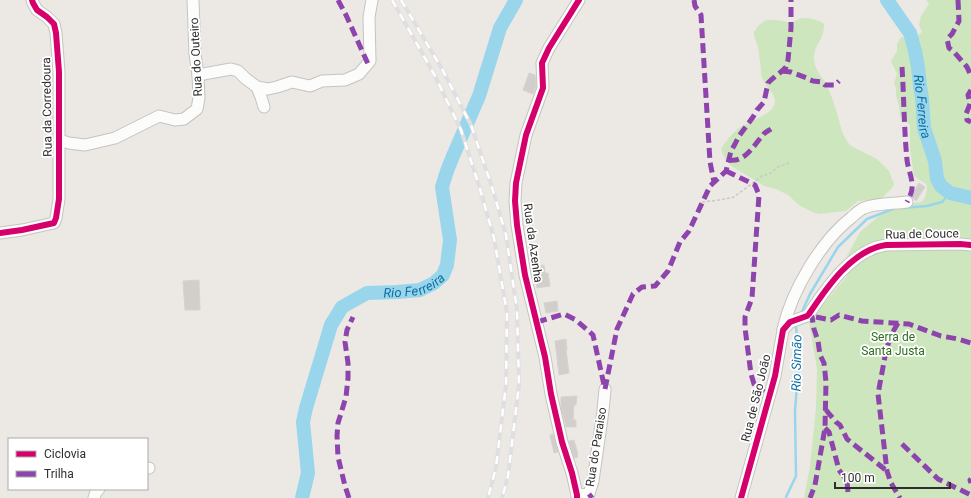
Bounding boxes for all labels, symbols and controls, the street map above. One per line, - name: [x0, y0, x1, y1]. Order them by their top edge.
- street label: Rua do Outeiro: [187, 17, 205, 97]
- street label: Rua da Corredoura: [39, 57, 55, 157]
- water label: Rio Ferreira: [911, 74, 934, 141]
- street label: Rua da Azenha: [521, 203, 545, 283]
- street label: Rua de Couce: [885, 226, 959, 242]
- water label: Rio Ferreira: [383, 270, 448, 300]
- park label: Serra de Santa Justa: [861, 330, 925, 358]
- water label: Rio Simão: [789, 334, 804, 392]
- street label: Rua de São João: [738, 353, 774, 443]
- street label: Rua do Paraiso: [583, 406, 609, 488]
- legend: [8, 438, 148, 490]
- text: Ciclovia: [44, 447, 86, 461]
- scale bar: [835, 464, 950, 490]
- text: Trilha: [44, 467, 74, 481]
- text: 100 m: [841, 471, 875, 485]

